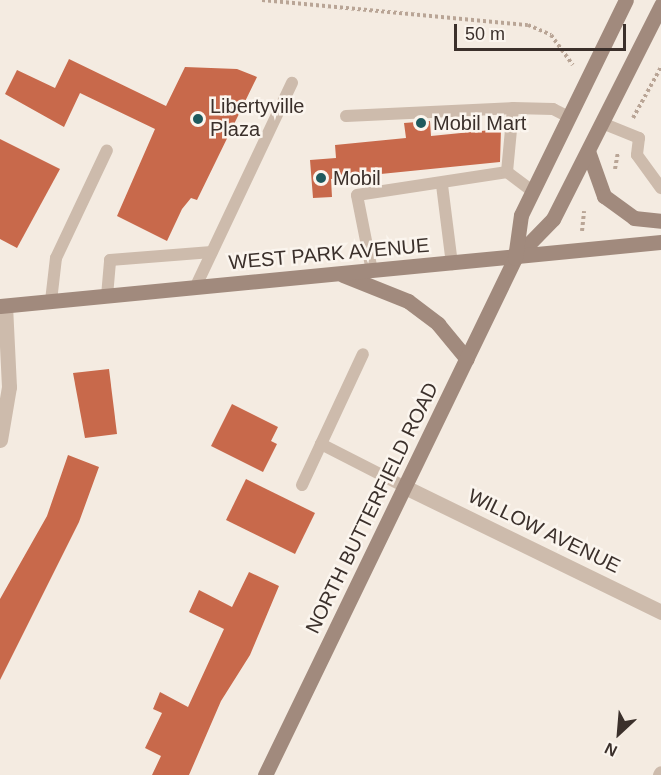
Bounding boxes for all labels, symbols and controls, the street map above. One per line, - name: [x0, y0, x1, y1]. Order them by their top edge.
- scale bar: [457, 12, 630, 50]
- text: 50 m: [465, 24, 505, 44]
- place label: Libertyville Plaza: [210, 95, 304, 142]
- place label: Mobil Mart: [433, 111, 526, 135]
- marker: Libertyville Plaza: [191, 112, 205, 126]
- marker: Mobil Mart: [414, 116, 428, 130]
- place label: Mobil: [333, 166, 381, 190]
- marker: Mobil: [314, 171, 328, 185]
- street label: WEST PARK AVENUE: [227, 233, 431, 275]
- street label: NORTH BUTTERFIELD ROAD: [301, 379, 443, 637]
- street label: WILLOW AVENUE: [463, 484, 625, 578]
- north arrow: [589, 703, 649, 763]
- text: N: [602, 739, 620, 760]

